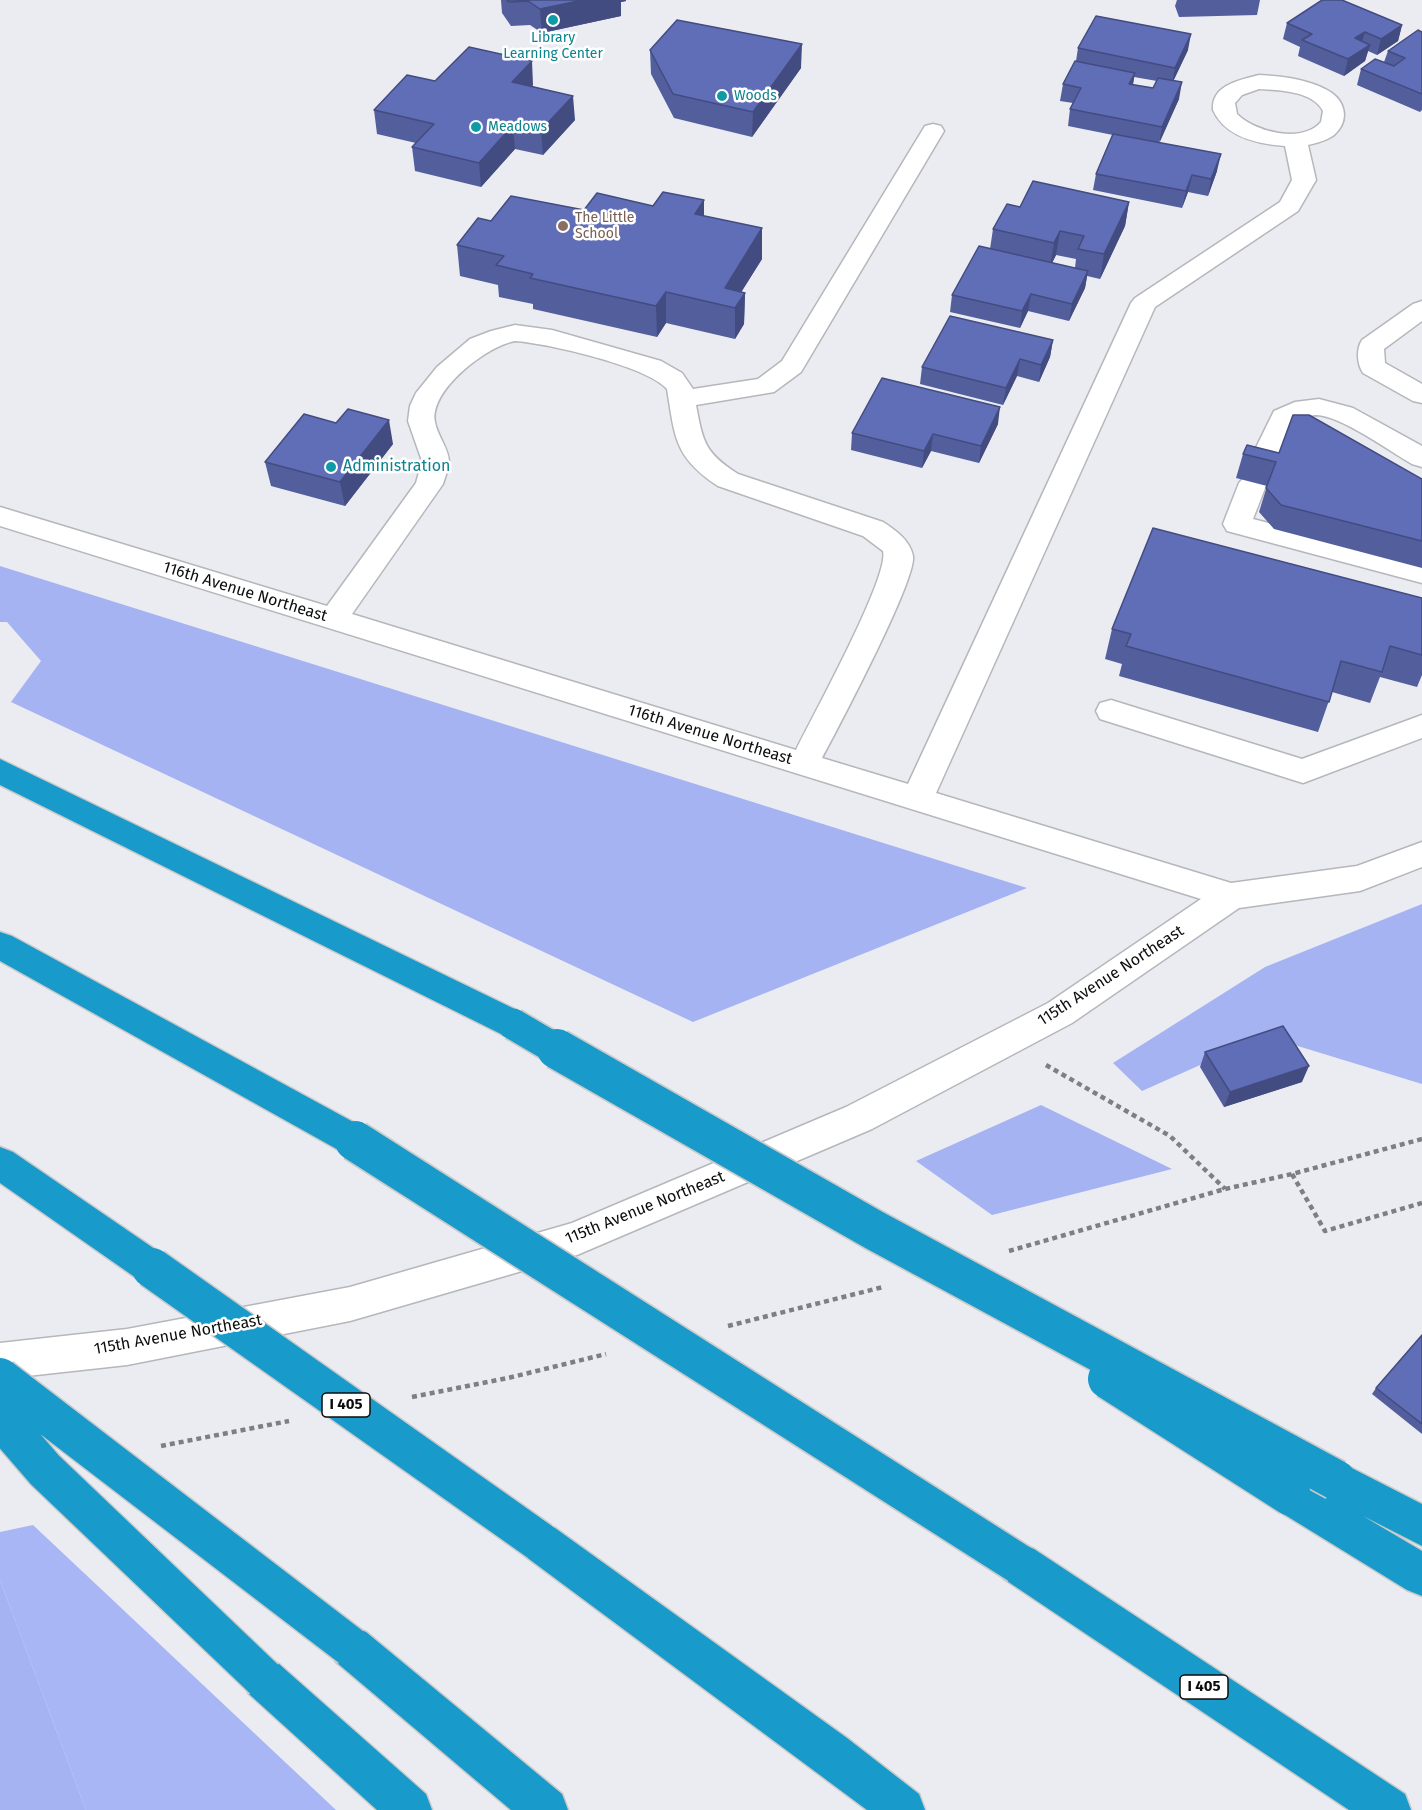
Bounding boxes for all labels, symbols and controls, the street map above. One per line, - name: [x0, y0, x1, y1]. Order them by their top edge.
- marker: Library Learning Center: [546, 13, 560, 27]
- place label: Library Learning Center: [503, 30, 603, 62]
- place label: Woods: [734, 88, 777, 104]
- marker: Woods: [715, 89, 729, 103]
- place label: Meadows: [488, 119, 547, 135]
- marker: Meadows: [469, 120, 483, 134]
- place label: The Little School: [575, 210, 634, 243]
- marker: The Little School: [556, 219, 570, 233]
- place label: Administration: [343, 457, 450, 477]
- marker: Administration: [324, 460, 338, 474]
- street label: 116th Avenue Northeast: [161, 558, 329, 626]
- street label: 116th Avenue Northeast: [626, 701, 794, 769]
- street label: 115th Avenue Northeast: [1034, 922, 1188, 1030]
- street label: 115th Avenue Northeast: [562, 1167, 728, 1249]
- street label: 115th Avenue Northeast: [93, 1311, 263, 1359]
- road number: I 405: [322, 1393, 370, 1417]
- road number: I 405: [1180, 1675, 1228, 1699]

